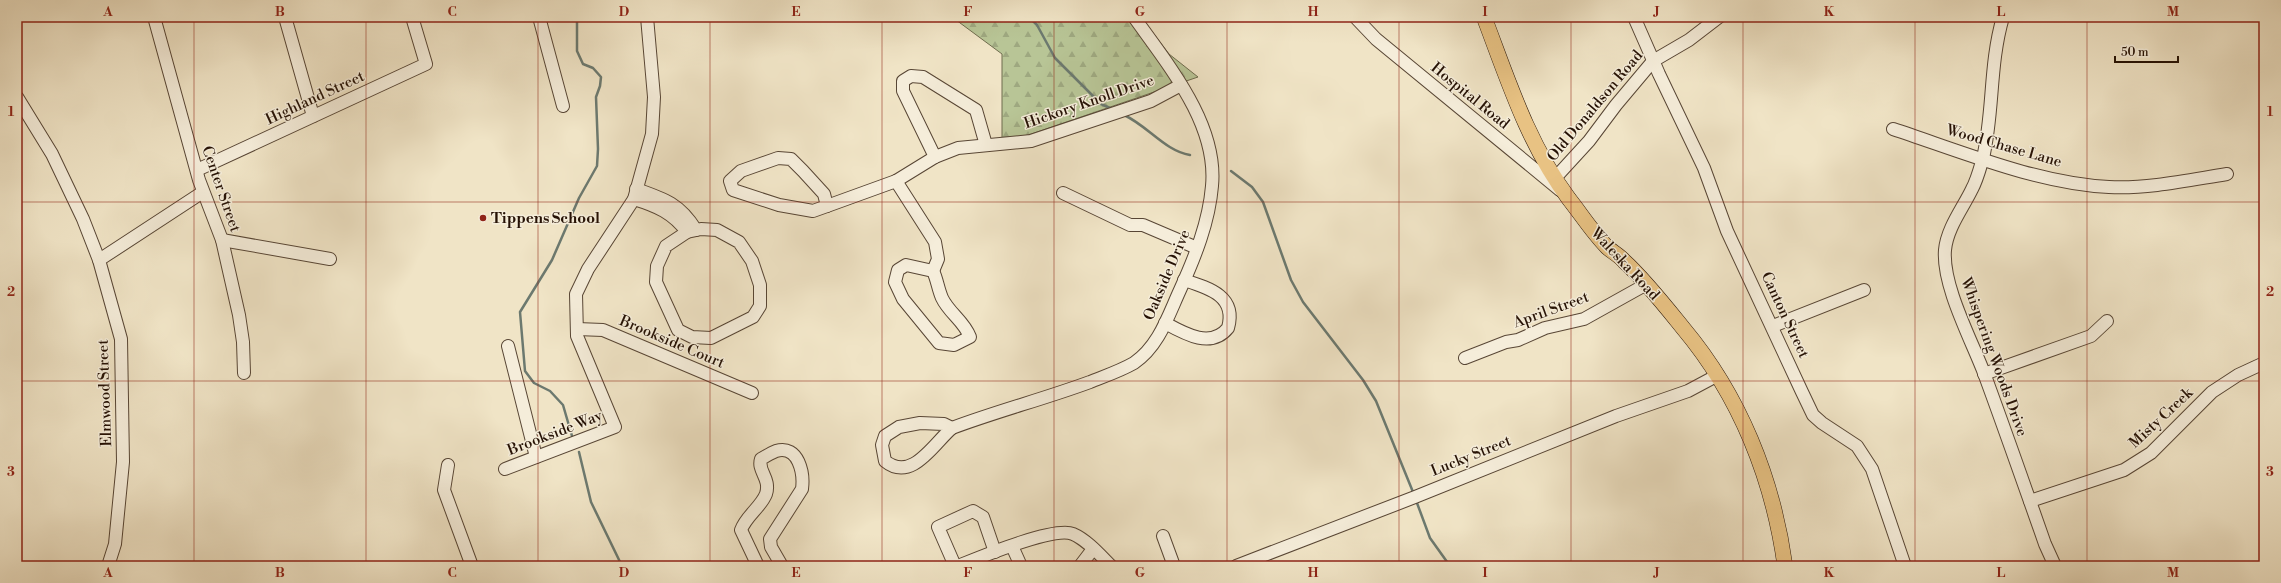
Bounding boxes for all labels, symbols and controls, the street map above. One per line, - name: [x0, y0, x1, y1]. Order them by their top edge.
- text: A: [102, 4, 113, 20]
- text: B: [275, 4, 285, 20]
- text: C: [447, 4, 457, 20]
- text: D: [619, 4, 629, 20]
- text: E: [791, 4, 801, 20]
- text: F: [963, 4, 973, 20]
- text: G: [1135, 4, 1146, 20]
- text: H: [1308, 4, 1319, 20]
- text: I: [1482, 4, 1488, 20]
- text: J: [1652, 4, 1660, 20]
- text: K: [1824, 4, 1835, 20]
- text: L: [1997, 4, 2006, 20]
- text: M: [2167, 4, 2179, 20]
- scale bar: [2115, 38, 2178, 64]
- text: 50 m: [2121, 45, 2149, 60]
- street label: Old Donaldson Road: [1543, 46, 1647, 165]
- street label: Hospital Road: [1427, 58, 1514, 134]
- street label: Highland Street: [262, 66, 368, 129]
- street label: Hickory Knoll Drive: [1021, 71, 1157, 133]
- text: 1: [8, 104, 15, 120]
- text: 1: [2267, 104, 2274, 120]
- street label: Wood Chase Lane: [1943, 120, 2064, 172]
- street label: Center Street: [197, 143, 245, 235]
- place label: Tippens School: [491, 209, 600, 228]
- marker: Tippens School: [478, 213, 488, 223]
- street label: Waleska Road: [1586, 223, 1664, 305]
- street label: Oakside Drive: [1139, 227, 1195, 323]
- street label: Canton Street: [1757, 269, 1814, 362]
- street label: Whispering Woods Drive: [1956, 274, 2032, 439]
- text: 2: [7, 284, 15, 300]
- text: 2: [2266, 284, 2274, 300]
- street label: April Street: [1510, 287, 1592, 333]
- street label: Brookside Court: [616, 311, 728, 373]
- street label: Elmwood Street: [94, 338, 116, 447]
- street label: Misty Creek: [2125, 383, 2198, 452]
- street label: Brookside Way: [504, 406, 606, 460]
- street label: Lucky Street: [1428, 431, 1515, 481]
- text: 3: [7, 464, 15, 480]
- text: 3: [2266, 464, 2274, 480]
- text: A: [102, 565, 113, 581]
- text: B: [275, 565, 285, 581]
- text: C: [447, 565, 457, 581]
- text: D: [619, 565, 629, 581]
- text: E: [791, 565, 801, 581]
- text: F: [963, 565, 973, 581]
- text: G: [1135, 565, 1146, 581]
- text: H: [1308, 565, 1319, 581]
- text: I: [1482, 565, 1488, 581]
- text: J: [1652, 565, 1660, 581]
- text: K: [1824, 565, 1835, 581]
- text: L: [1997, 565, 2006, 581]
- text: M: [2167, 565, 2179, 581]

